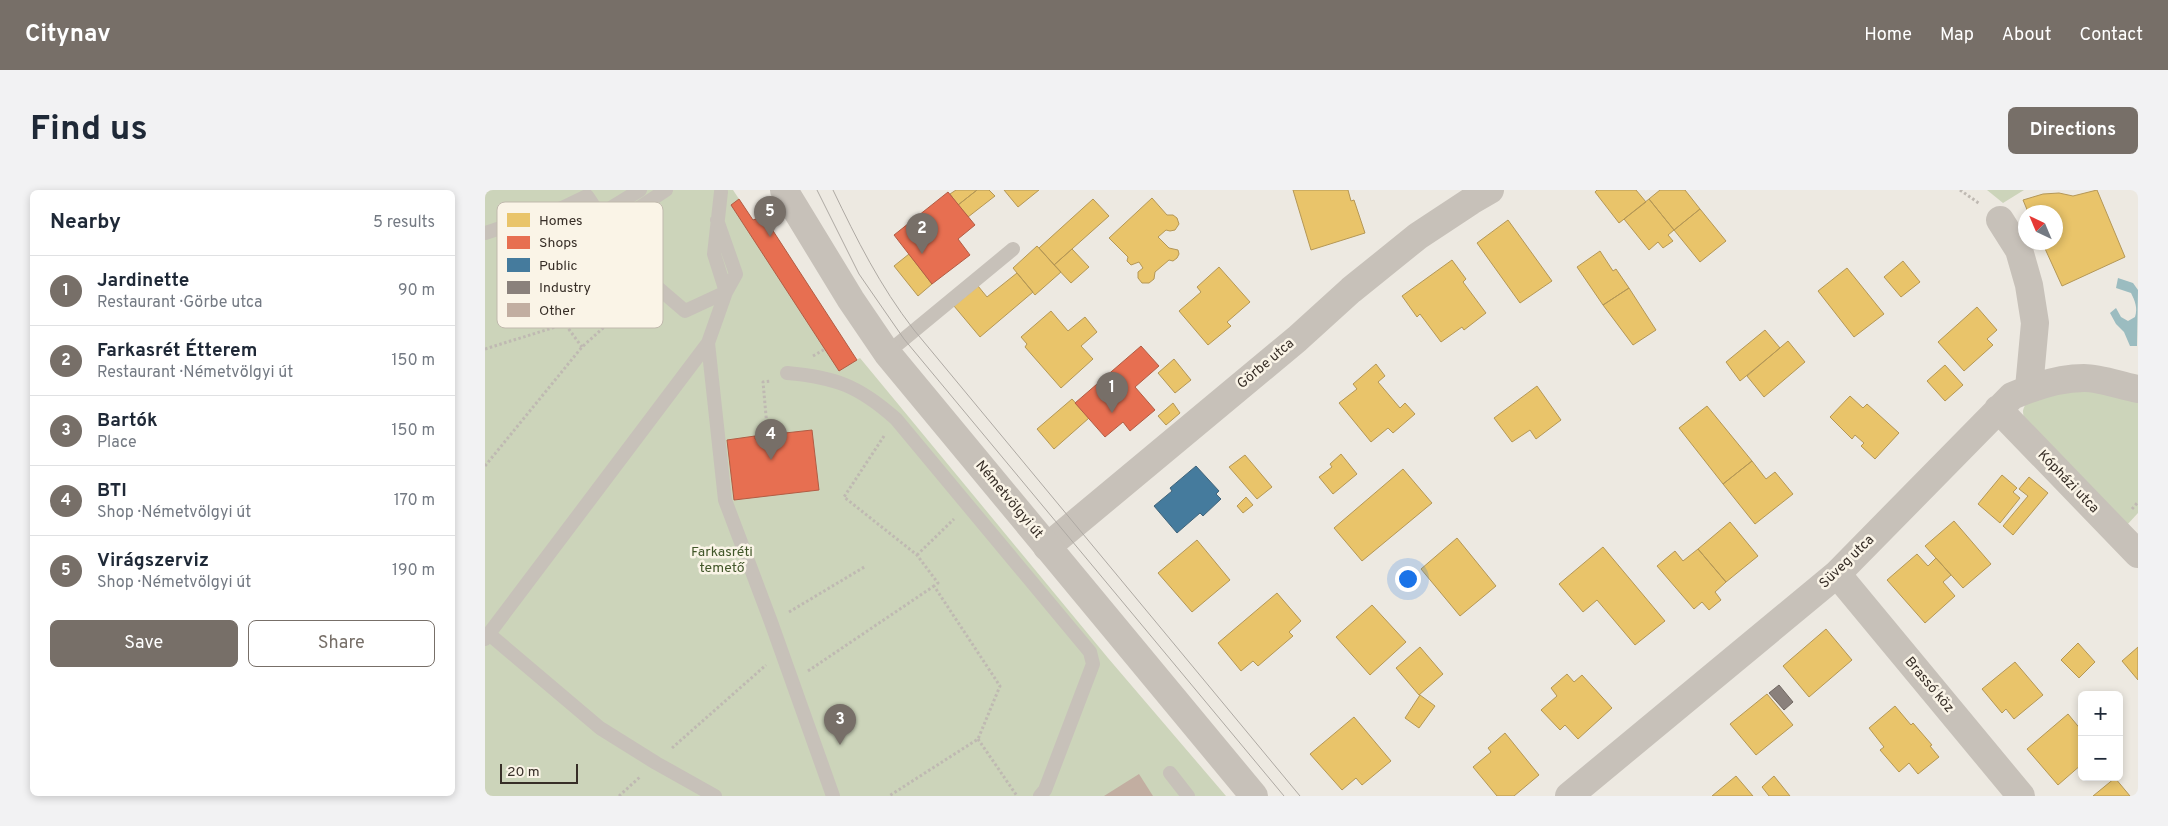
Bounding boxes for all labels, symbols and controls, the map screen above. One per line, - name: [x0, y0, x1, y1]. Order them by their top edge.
- text: Citynav: [25, 20, 111, 50]
- text: Home: [1864, 24, 1912, 47]
- text: Map: [1940, 24, 1974, 47]
- text: About: [2002, 24, 2051, 47]
- text: Contact: [2079, 24, 2143, 47]
- button: Directions: [2008, 107, 2138, 154]
- text: Find us: [30, 108, 148, 152]
- pin: 5: [754, 196, 786, 237]
- legend: [497, 202, 663, 328]
- north arrow: [2018, 205, 2063, 250]
- text: Nearby: [50, 209, 121, 236]
- text: 5 results: [373, 213, 435, 233]
- text: Homes: [539, 213, 583, 230]
- pin: 2: [906, 213, 938, 254]
- text: Shops: [539, 235, 578, 252]
- text: Public: [539, 258, 578, 275]
- text: Jardinette: [97, 269, 189, 293]
- text: Industry: [539, 280, 591, 297]
- text: 1: [63, 281, 69, 301]
- text: 90 m: [398, 281, 435, 301]
- text: Restaurant · Görbe utca: [97, 293, 262, 313]
- text: Other: [539, 303, 576, 320]
- street label: Görbe utca: [1234, 335, 1298, 393]
- text: Farkasrét Étterem: [97, 339, 257, 363]
- text: 2: [61, 351, 71, 371]
- text: 150 m: [392, 351, 435, 371]
- text: Restaurant · Németvölgyi út: [97, 363, 293, 383]
- pin: 1: [1096, 372, 1128, 413]
- text: Bartók: [97, 409, 158, 433]
- pin: 4: [755, 419, 787, 460]
- text: 3: [61, 421, 71, 441]
- text: 150 m: [392, 421, 435, 441]
- text: Place: [97, 433, 137, 453]
- street label: Kópházi utca: [2034, 447, 2102, 517]
- street label: Németvölgyi út: [972, 458, 1046, 542]
- text: BTI: [97, 479, 127, 503]
- text: 4: [61, 491, 71, 511]
- text: 170 m: [394, 491, 435, 511]
- text: Shop · Németvölgyi út: [97, 503, 251, 523]
- street label: Süveg utca: [1816, 532, 1878, 592]
- park label: Farkasréti temető: [691, 544, 753, 577]
- text: Virágszerviz: [97, 549, 209, 573]
- text: 5: [61, 561, 71, 581]
- text: 190 m: [392, 561, 435, 581]
- your location: [1395, 566, 1421, 592]
- text: Shop · Németvölgyi út: [97, 573, 251, 593]
- button: Save: [50, 620, 238, 667]
- button: Share: [248, 620, 435, 667]
- street label: Brassó köz: [1901, 654, 1957, 716]
- map controls: [2078, 691, 2123, 781]
- button: +: [2078, 691, 2123, 736]
- pin: 3: [824, 704, 856, 745]
- button: −: [2078, 736, 2123, 781]
- scale bar: [500, 761, 577, 784]
- text: 20 m: [507, 764, 540, 781]

